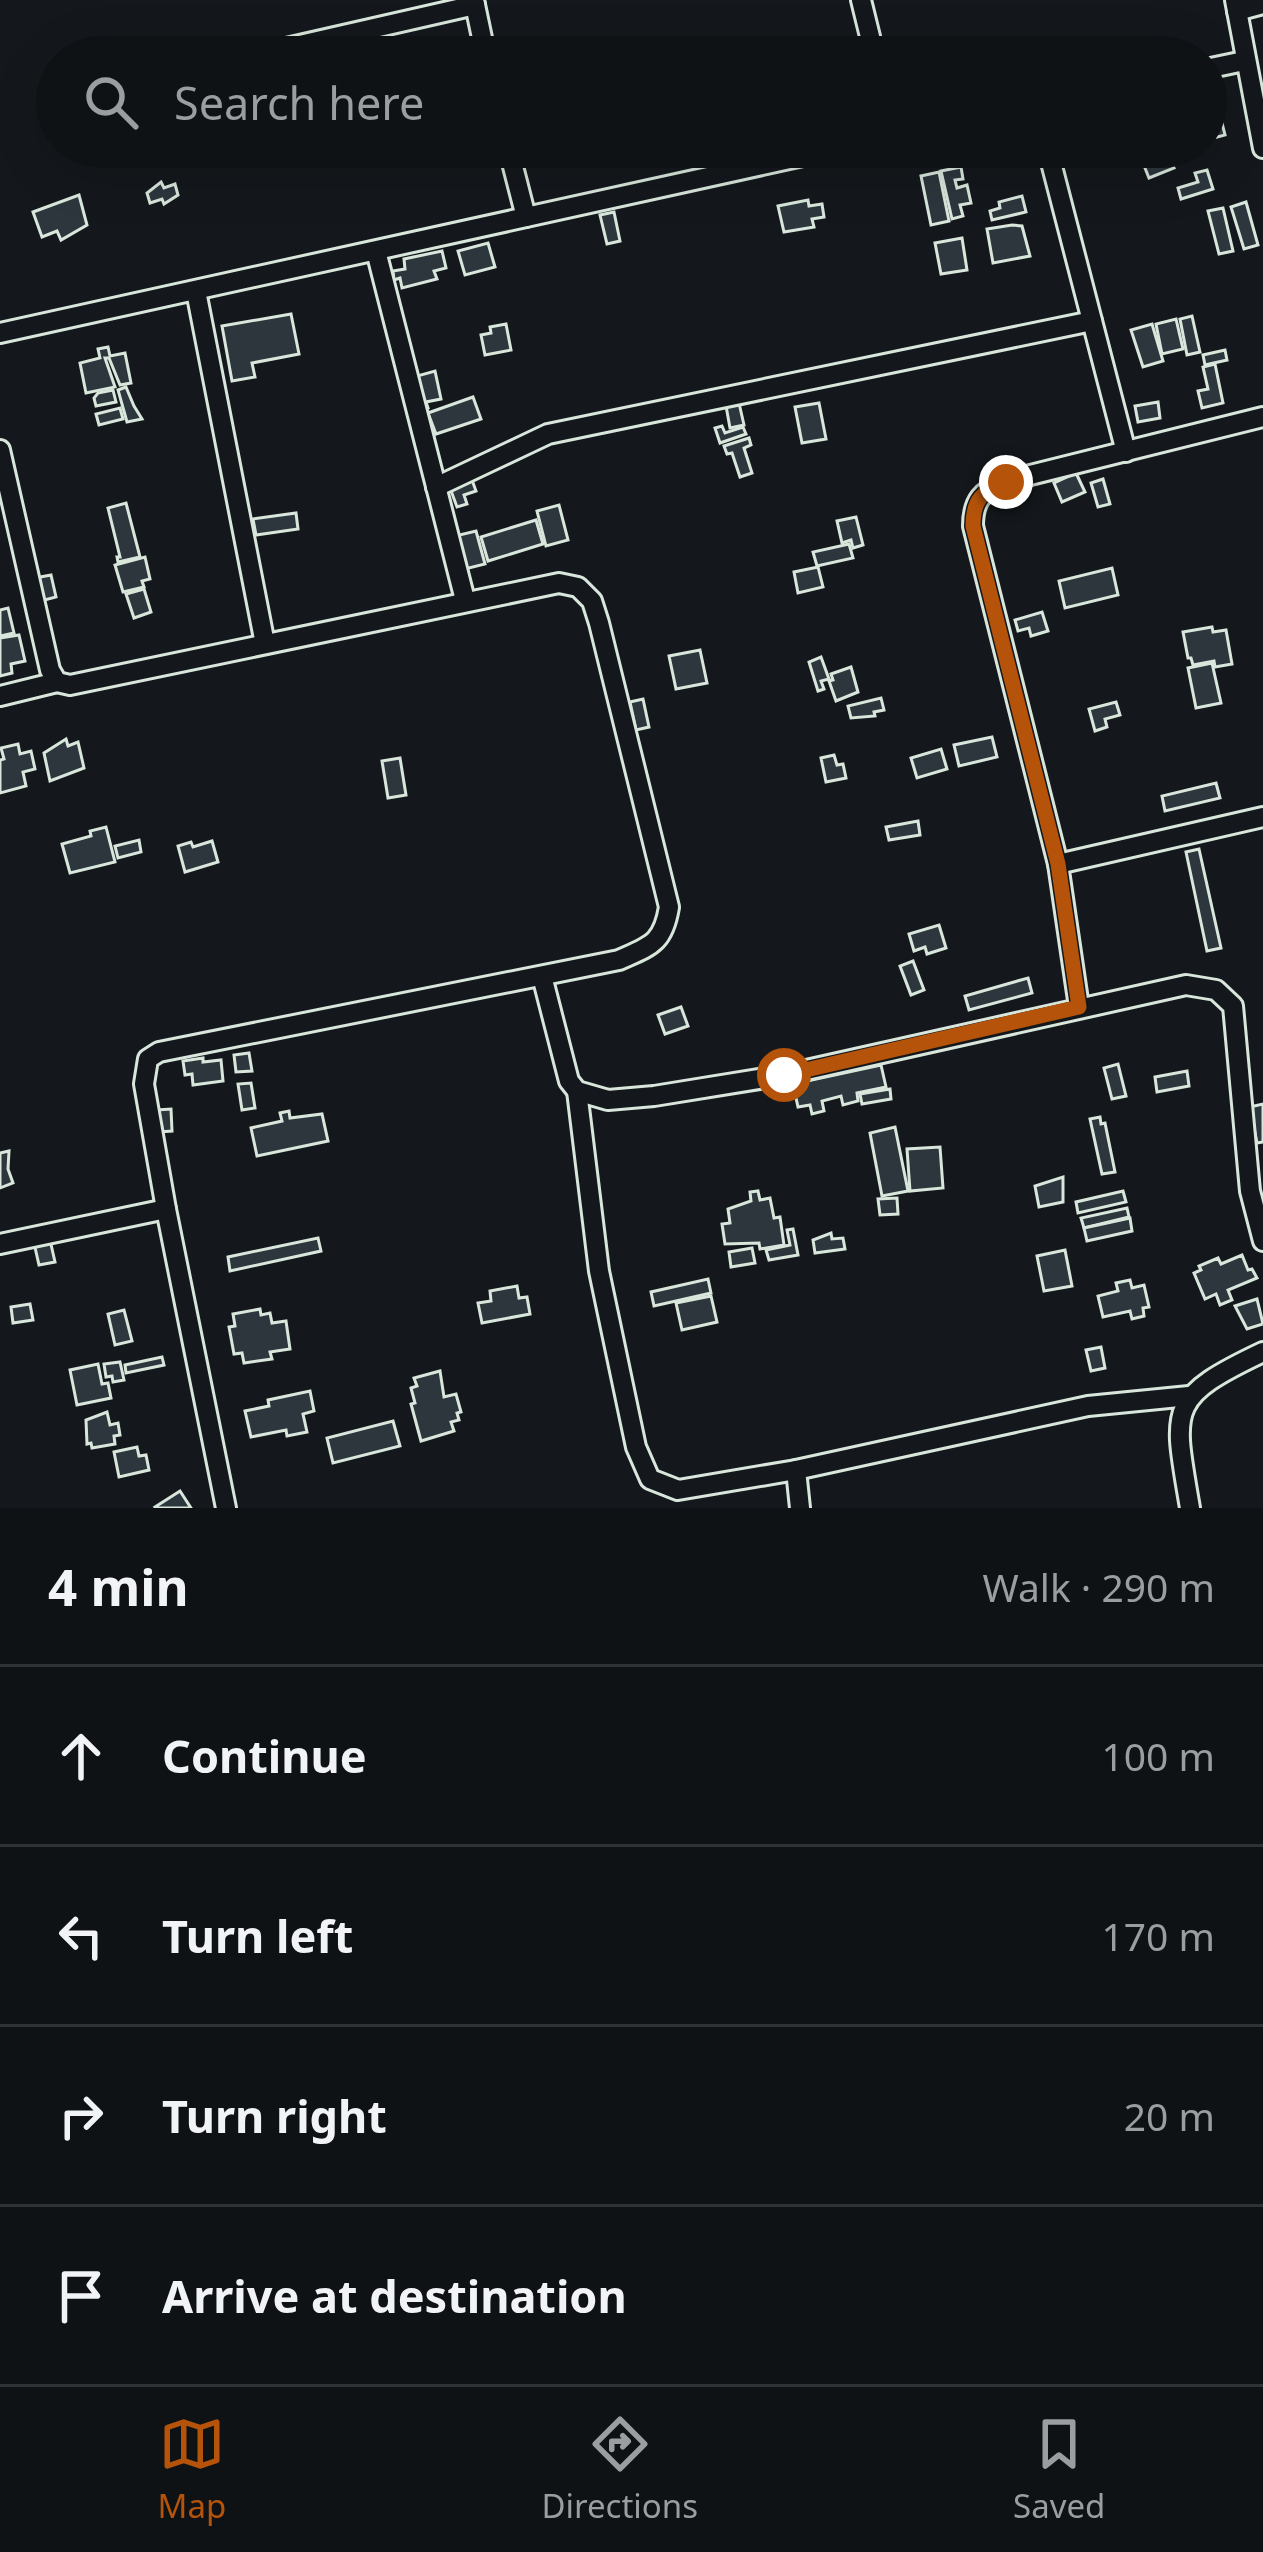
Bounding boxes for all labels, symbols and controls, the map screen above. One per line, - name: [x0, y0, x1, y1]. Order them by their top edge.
- search box: [36, 36, 1227, 168]
- icon: search: [78, 69, 144, 135]
- text: Search here: [174, 72, 424, 133]
- route end: [979, 455, 1033, 509]
- route start: [757, 1048, 811, 1102]
- text: 4 min: [48, 1551, 189, 1621]
- text: Walk · 290 m: [982, 1560, 1215, 1613]
- icon: ahead: [48, 1723, 114, 1789]
- text: Continue: [162, 1725, 367, 1786]
- text: 100 m: [1101, 1729, 1215, 1782]
- icon: left: [48, 1903, 114, 1969]
- text: Turn left: [162, 1905, 353, 1966]
- text: 170 m: [1101, 1909, 1215, 1962]
- icon: right: [48, 2083, 114, 2149]
- text: Turn right: [162, 2085, 387, 2146]
- text: 20 m: [1124, 2089, 1215, 2142]
- icon: arrive: [48, 2263, 114, 2329]
- text: Arrive at destination: [162, 2265, 627, 2326]
- tab: Map: [158, 2411, 226, 2528]
- tab: Directions: [541, 2411, 698, 2528]
- tab: Saved: [1013, 2411, 1105, 2528]

